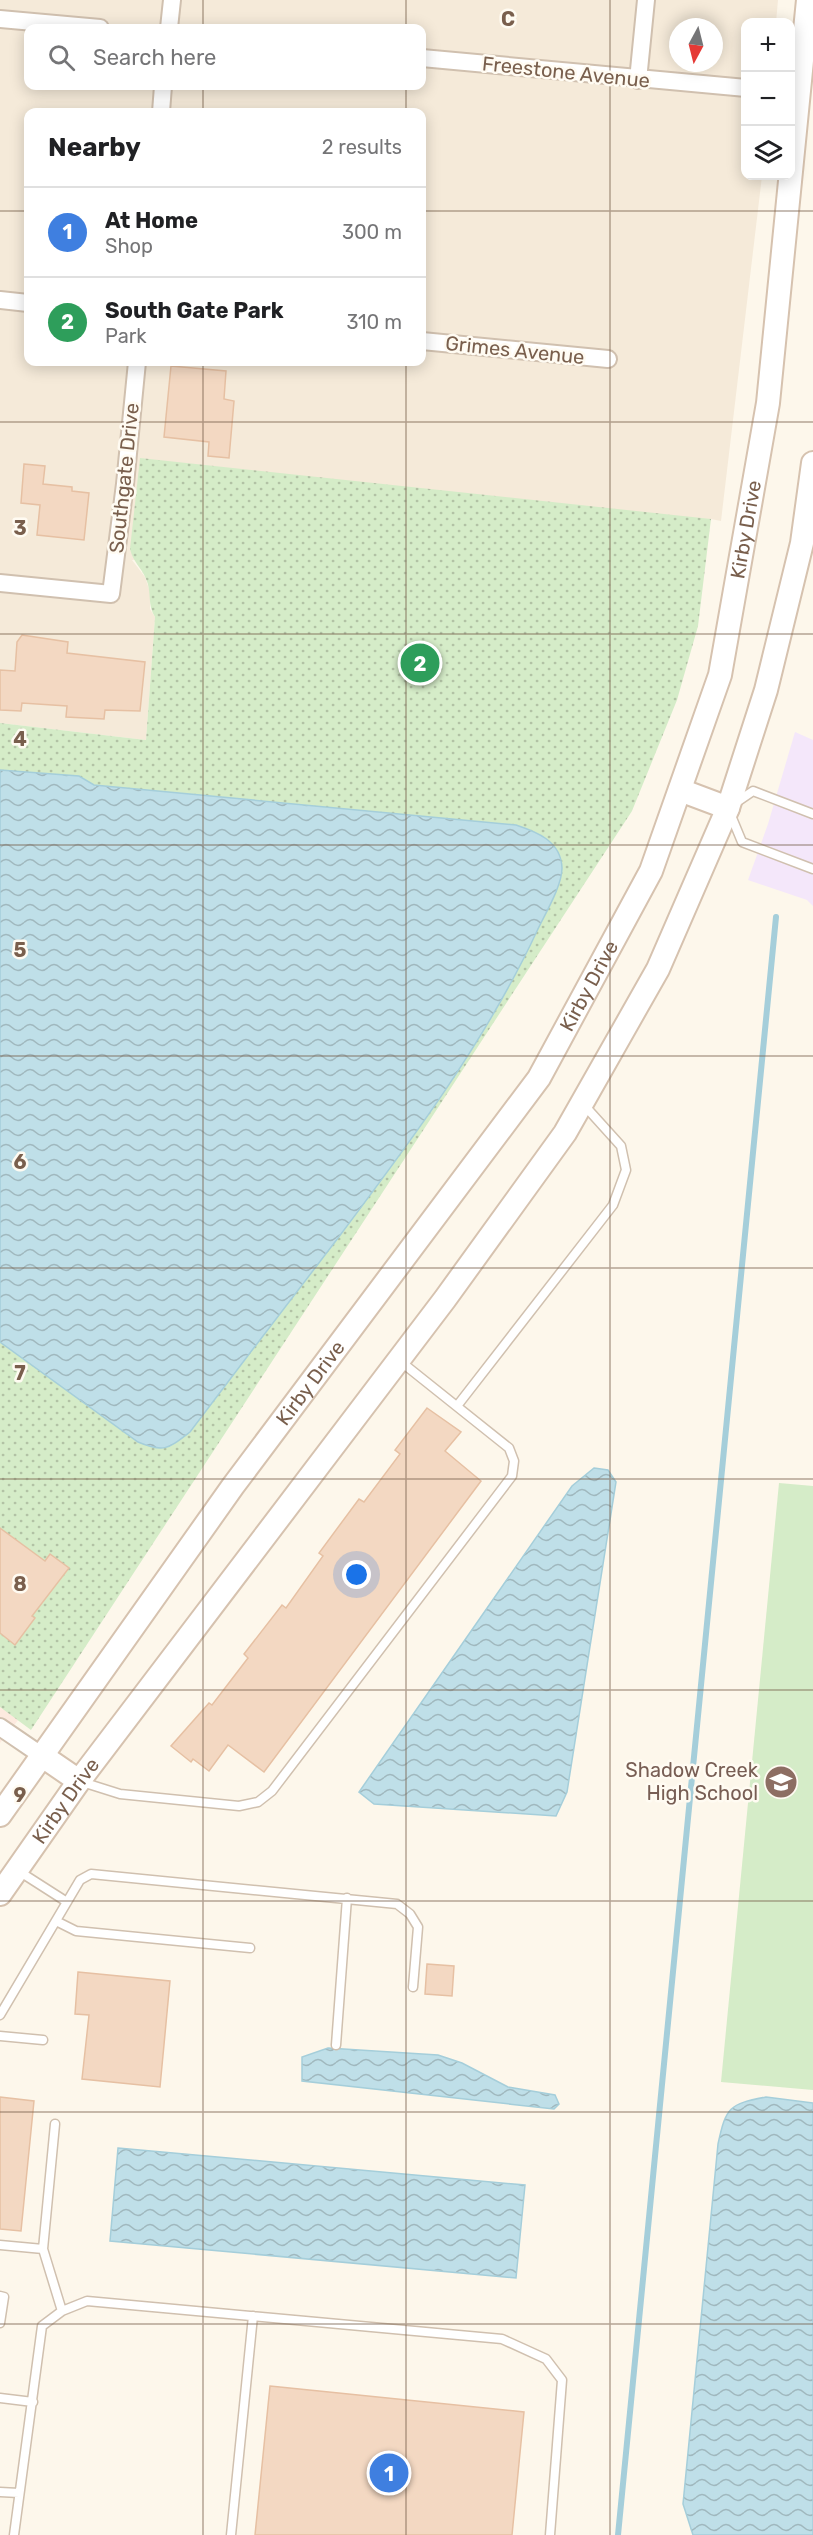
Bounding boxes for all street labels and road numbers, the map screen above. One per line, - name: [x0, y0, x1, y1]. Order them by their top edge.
- street label: Freestone Avenue: [481, 51, 651, 93]
- street label: Grimes Avenue: [444, 331, 586, 369]
- street label: Southgate Drive: [104, 402, 144, 554]
- street label: Kirby Drive: [725, 478, 766, 581]
- street label: Kirby Drive: [555, 936, 623, 1035]
- street label: Kirby Drive: [271, 1336, 350, 1430]
- street label: Kirby Drive: [27, 1753, 104, 1848]

